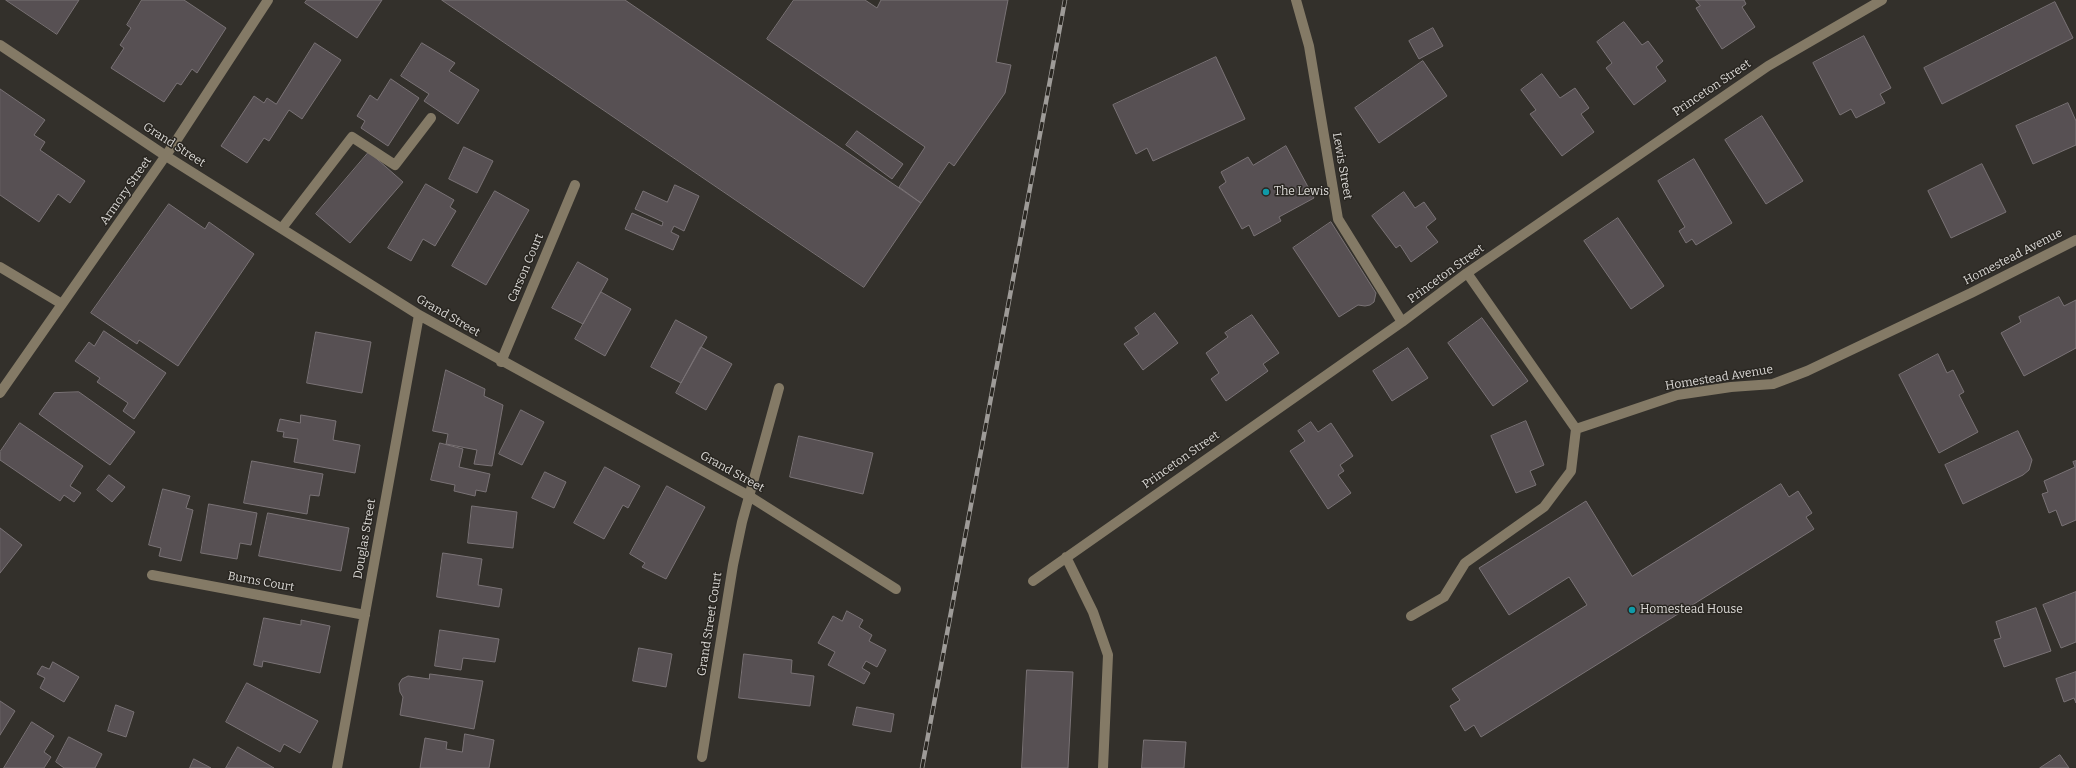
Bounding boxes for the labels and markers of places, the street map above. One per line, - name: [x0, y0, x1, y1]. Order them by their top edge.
- place label: The Lewis: [1274, 185, 1329, 199]
- marker: The Lewis: [1261, 187, 1271, 197]
- place label: Homestead House: [1640, 603, 1743, 617]
- marker: Homestead House: [1627, 605, 1637, 615]

